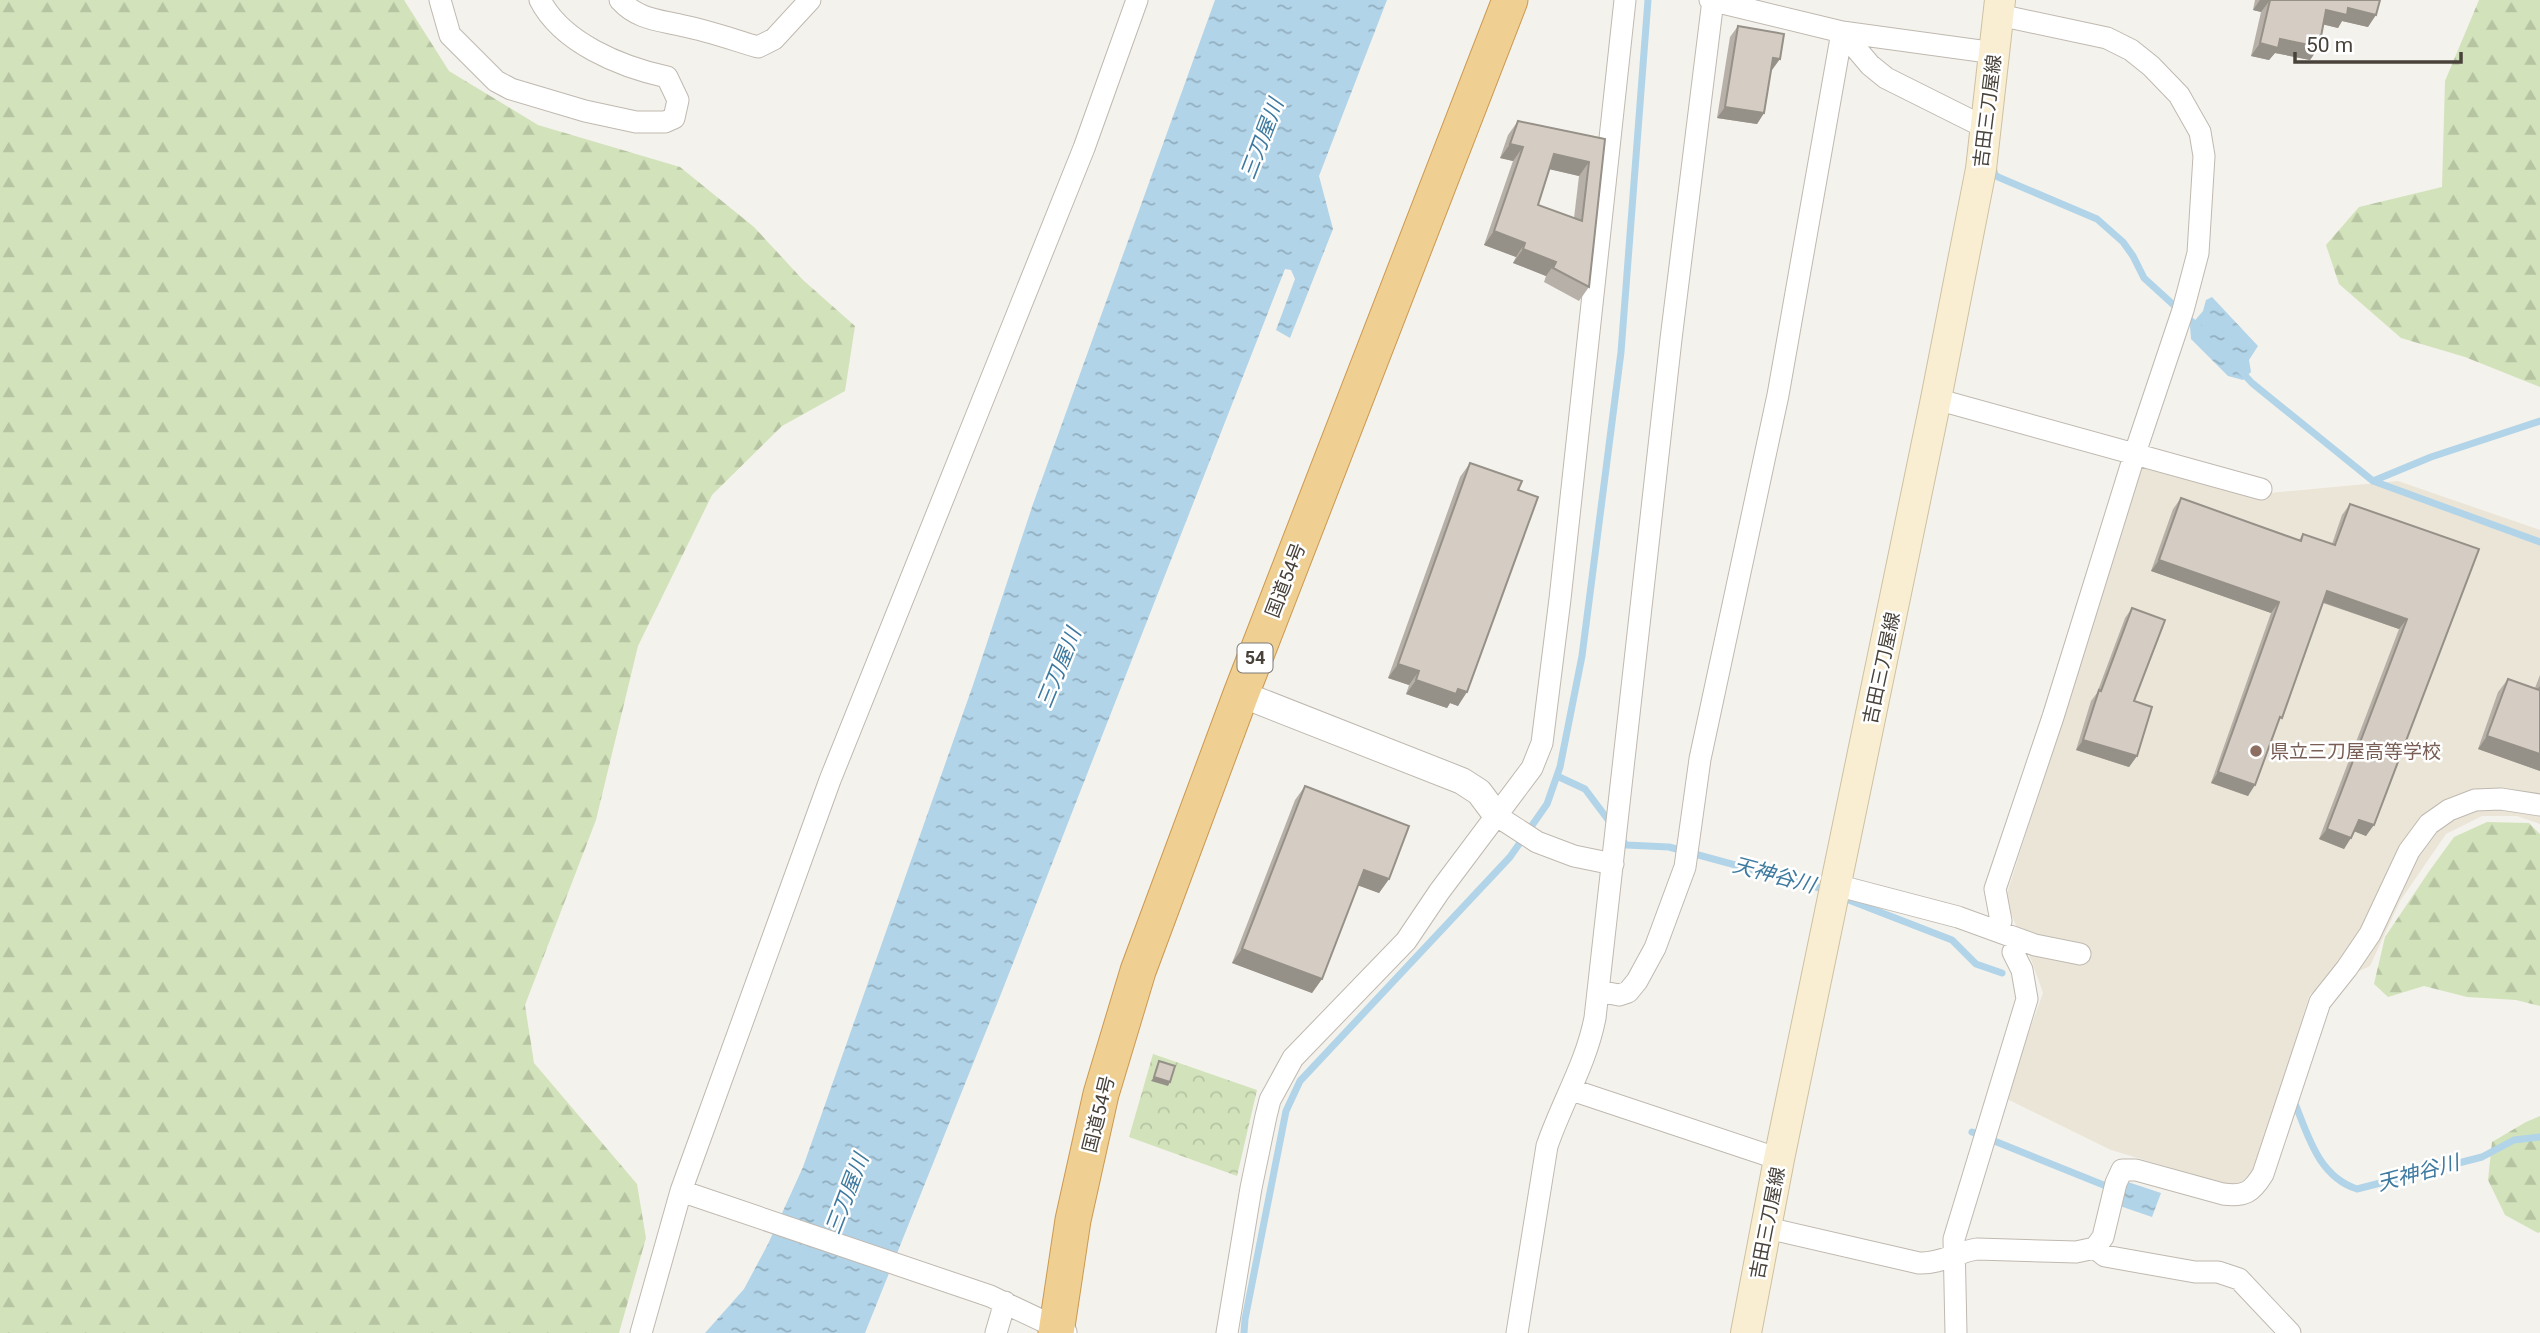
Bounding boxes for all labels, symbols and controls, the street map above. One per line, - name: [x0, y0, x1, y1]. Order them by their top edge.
- scale bar: [2295, 21, 2461, 65]
- text: 50 m: [2306, 33, 2353, 57]
- street label: 吉田三刀屋線: [1969, 53, 2006, 169]
- water label: 三刀屋川: [1236, 94, 1289, 183]
- street label: 国道54号: [1261, 539, 1310, 621]
- street label: 吉田三刀屋線: [1858, 610, 1905, 726]
- water label: 三刀屋川: [1032, 623, 1087, 711]
- road number: 54: [1238, 644, 1272, 672]
- place label: 県立三刀屋高等学校: [2270, 740, 2441, 763]
- marker: 県立三刀屋高等学校: [2248, 743, 2264, 759]
- water label: 天神谷川: [1730, 853, 1820, 898]
- street label: 国道54号: [1078, 1073, 1119, 1155]
- water label: 三刀屋川: [821, 1149, 874, 1238]
- water label: 天神谷川: [2374, 1150, 2464, 1195]
- street label: 吉田三刀屋線: [1745, 1165, 1790, 1281]

